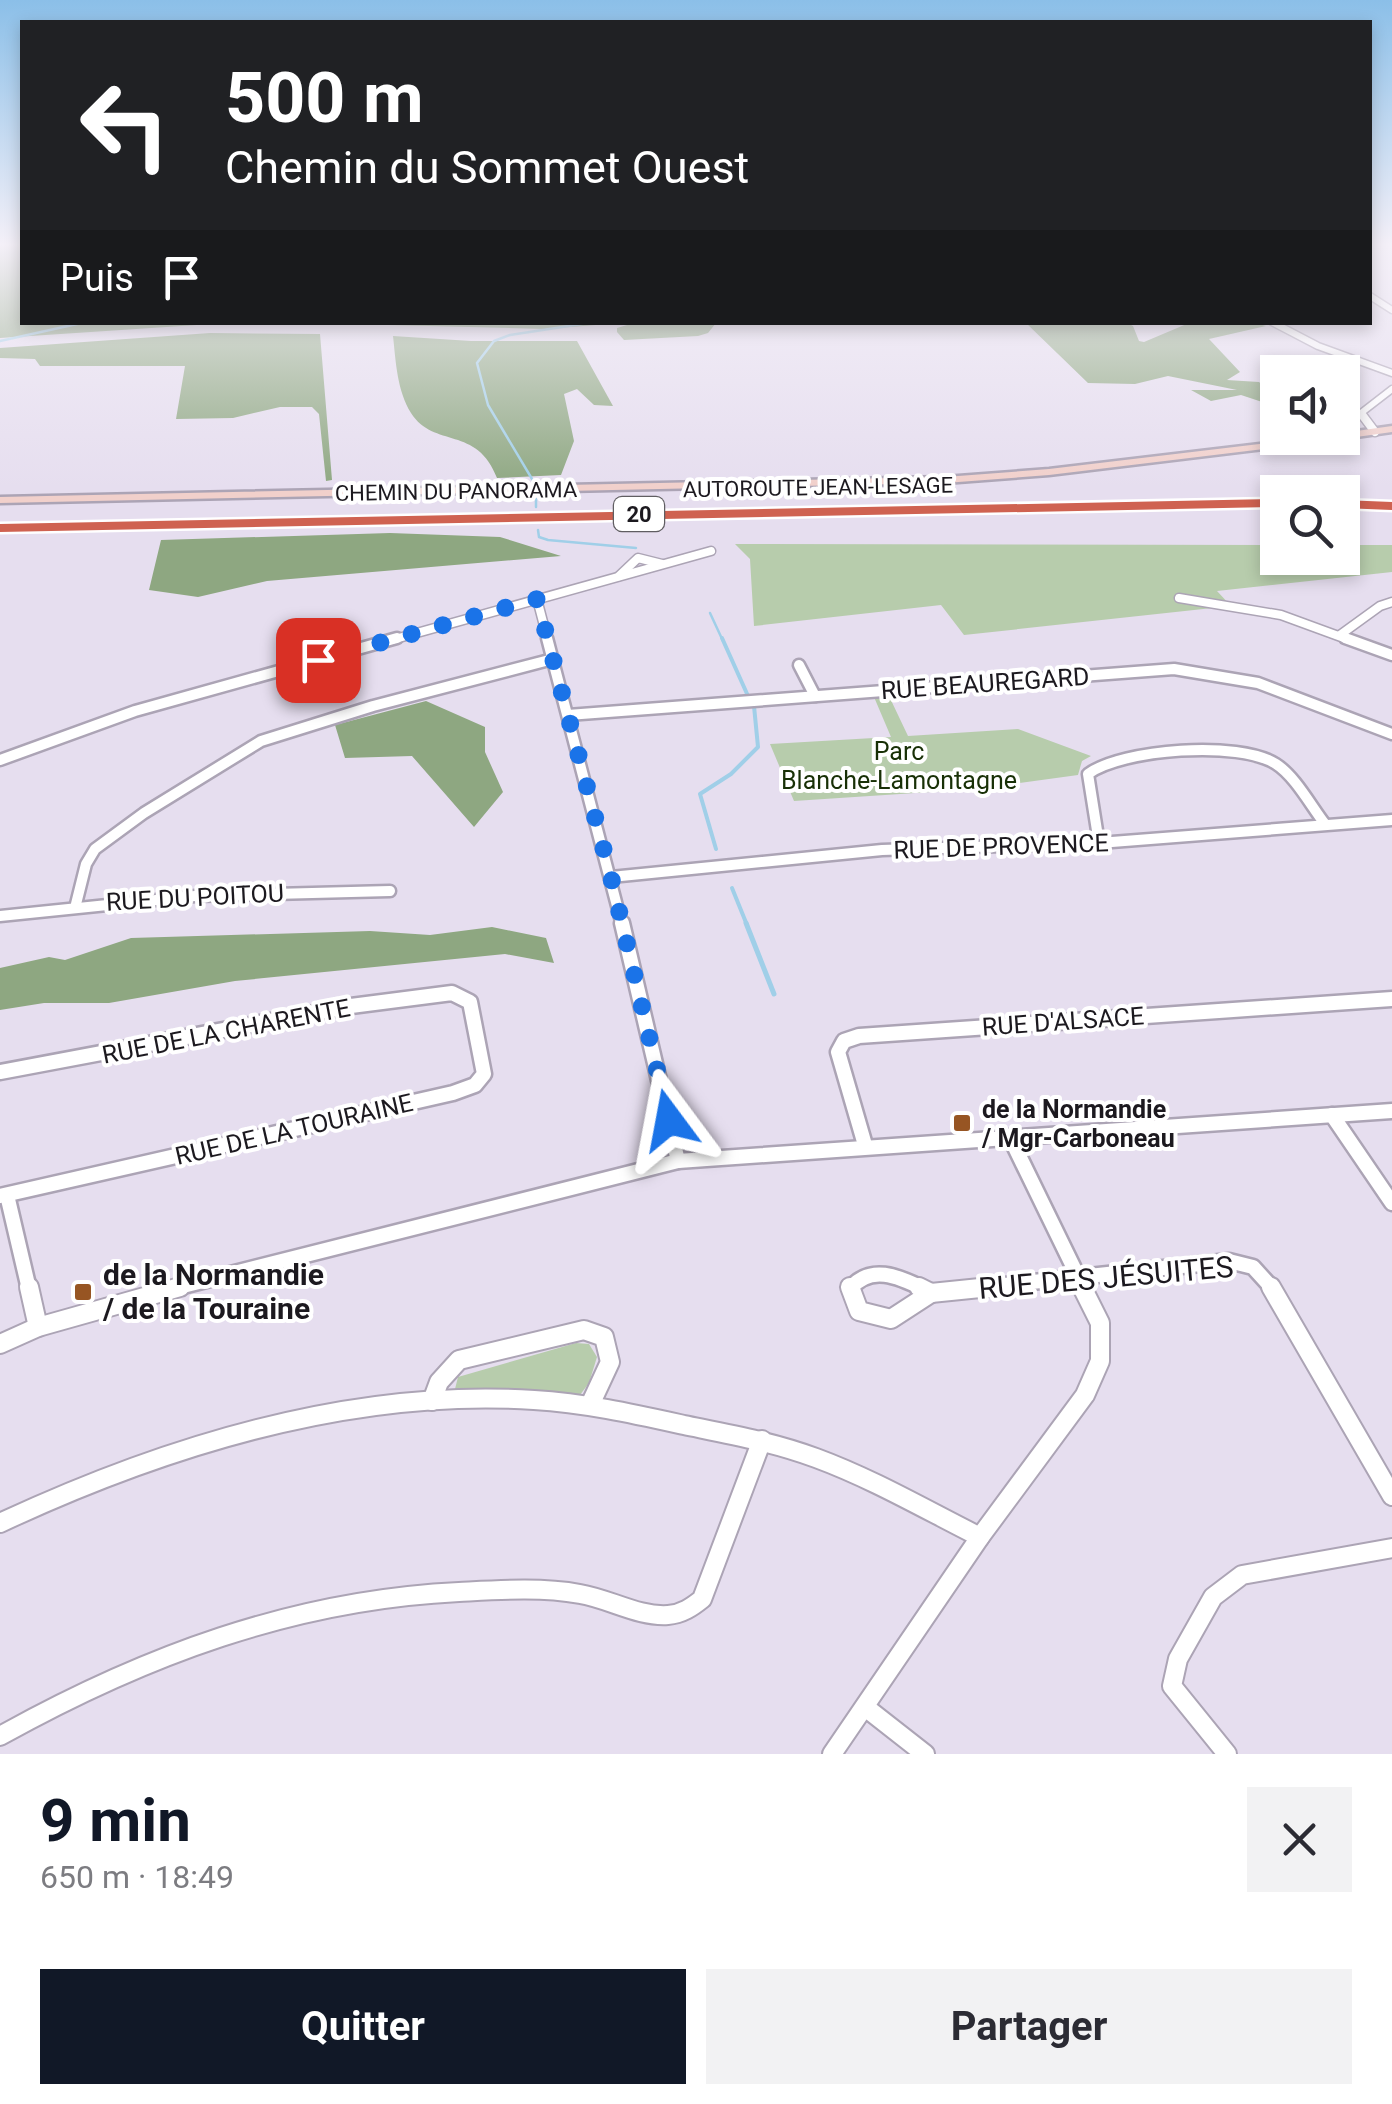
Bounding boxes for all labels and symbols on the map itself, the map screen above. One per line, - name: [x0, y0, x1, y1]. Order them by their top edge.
- street label: AUTOROUTE JEAN-LESAGE: [683, 473, 953, 502]
- street label: CHEMIN DU PANORAMA: [335, 477, 578, 506]
- road number: 20: [614, 497, 664, 531]
- pin: [276, 618, 361, 703]
- street label: RUE BEAUREGARD: [880, 662, 1090, 705]
- park label: Parc Blanche-Lamontagne: [781, 737, 1017, 795]
- street label: RUE DE PROVENCE: [893, 828, 1109, 865]
- street label: RUE DU POITOU: [105, 878, 285, 917]
- street label: RUE DE LA CHARENTE: [100, 993, 353, 1070]
- street label: RUE D'ALSACE: [981, 1001, 1145, 1042]
- position arrow: [617, 1068, 721, 1172]
- street label: RUE DE LA TOURAINE: [172, 1088, 416, 1171]
- place label: de la Normandie / Mgr-Carboneau: [981, 1095, 1175, 1153]
- marker: de la Normandie / Mgr-Carboneau: [951, 1112, 973, 1134]
- street label: RUE DES JÉSUITES: [977, 1249, 1235, 1306]
- place label: de la Normandie / de la Touraine: [102, 1257, 324, 1326]
- marker: de la Normandie / de la Touraine: [72, 1281, 94, 1303]

